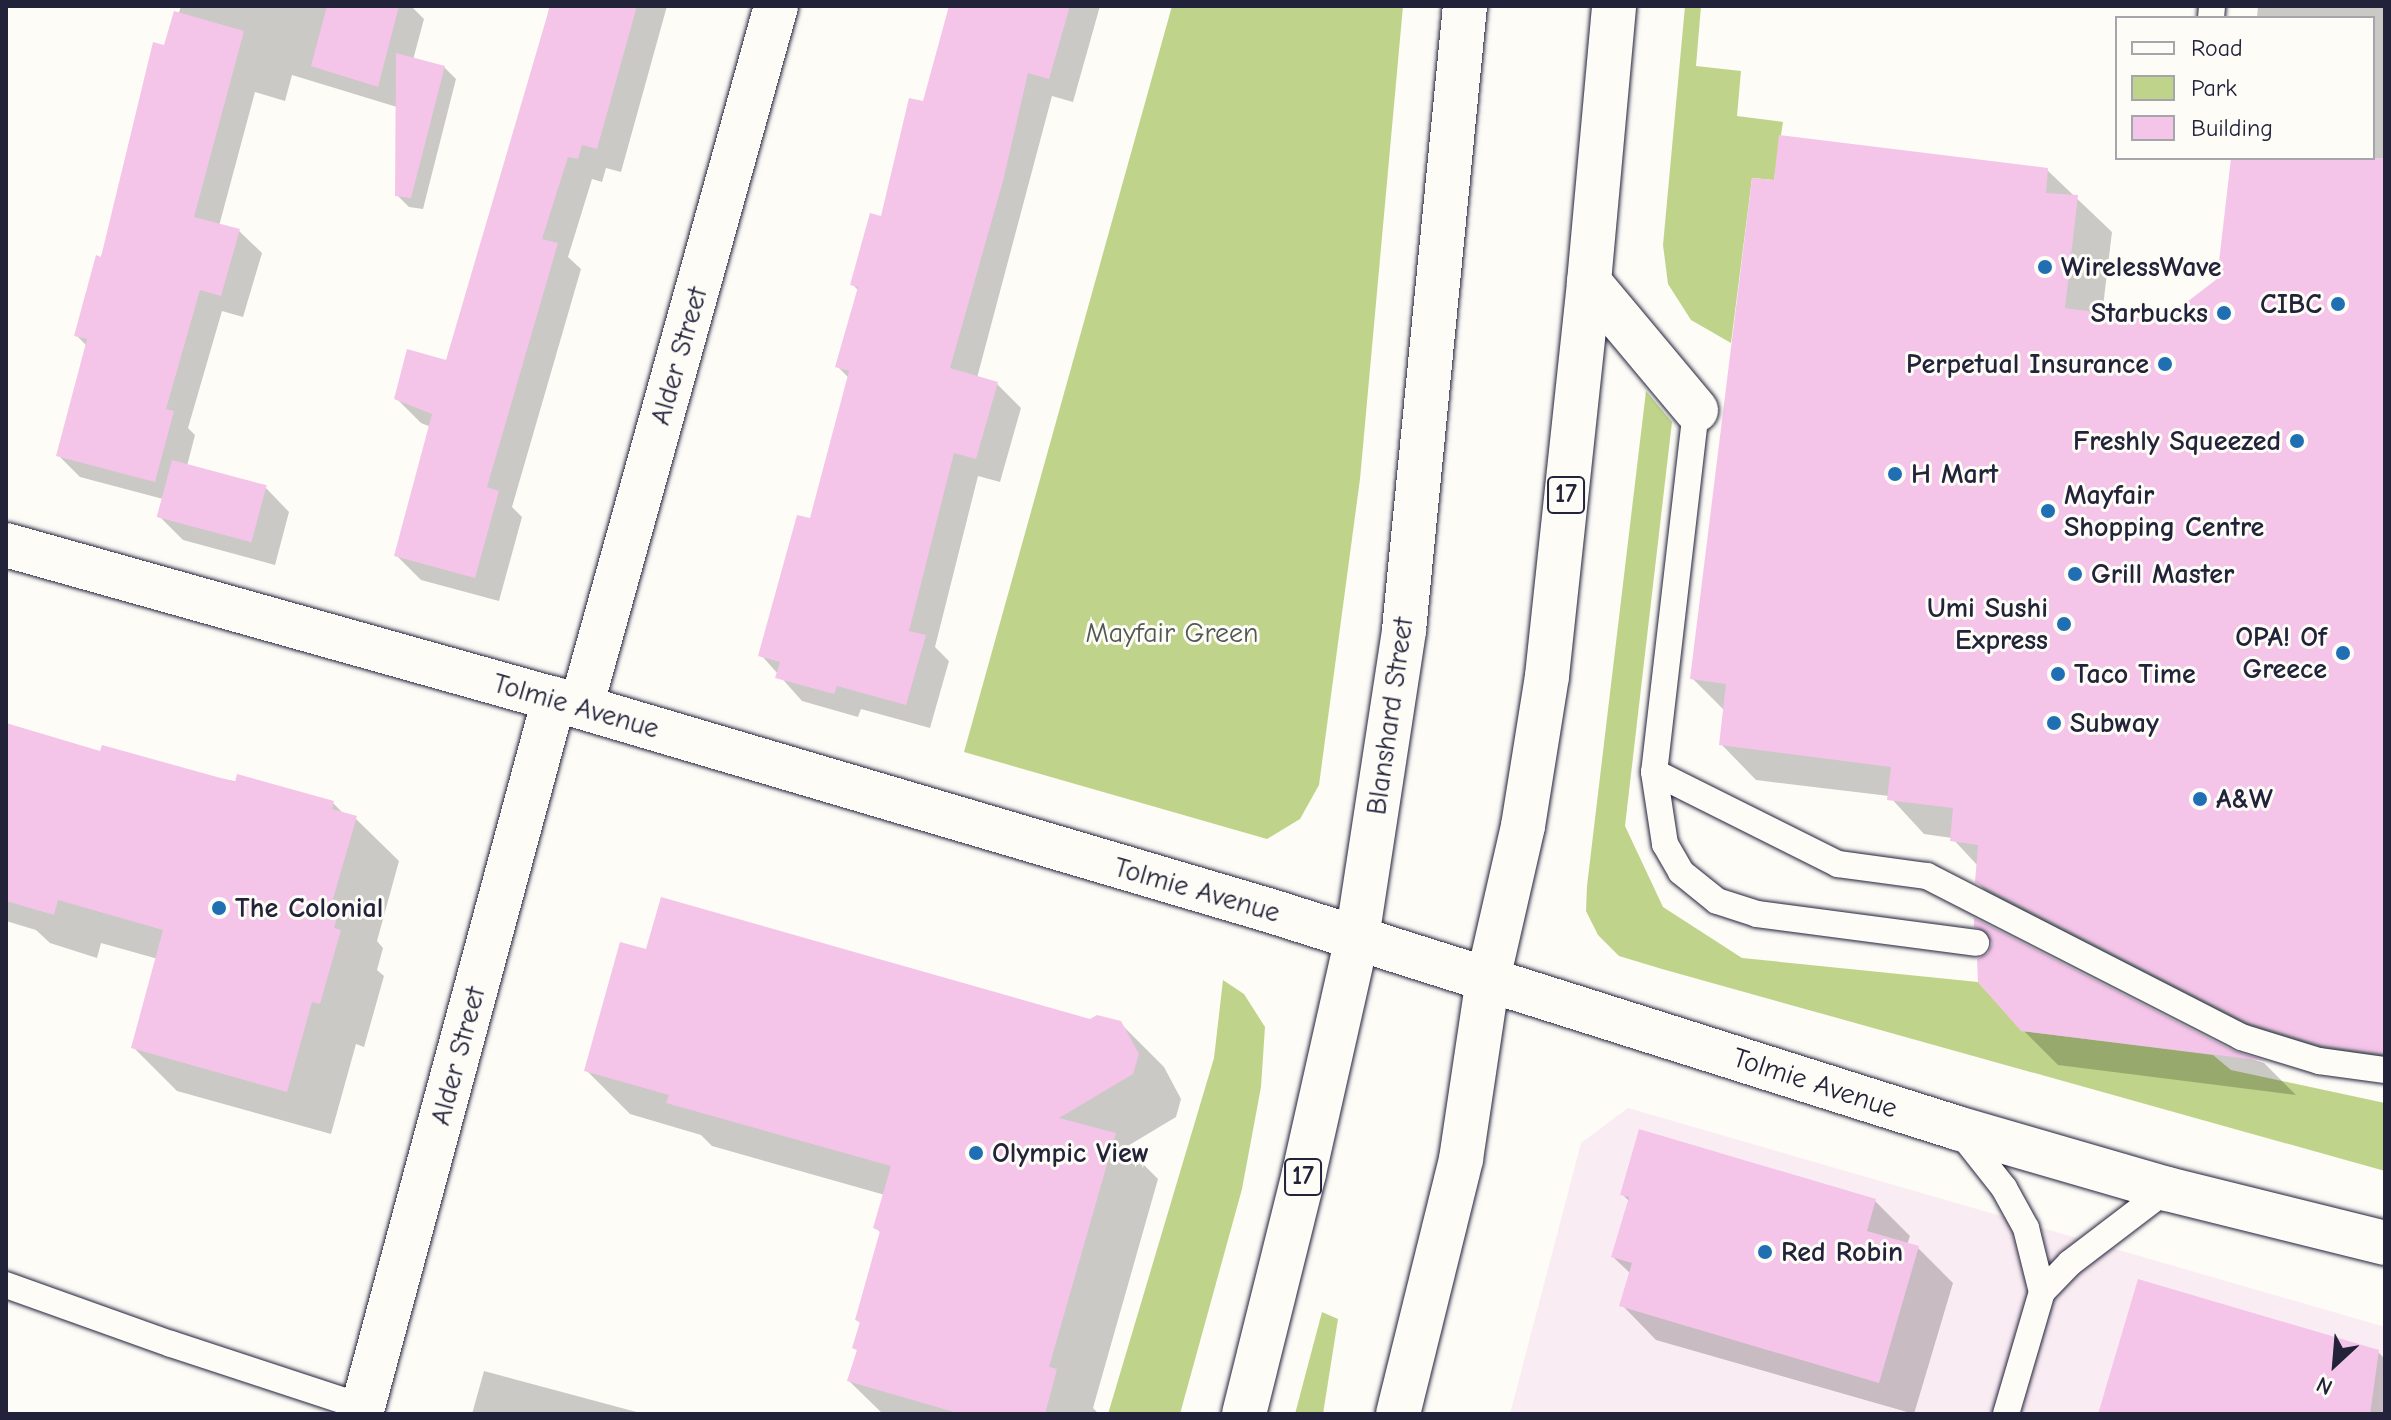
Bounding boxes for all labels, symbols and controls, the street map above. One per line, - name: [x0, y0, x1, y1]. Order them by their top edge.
- legend: [2115, 16, 2375, 160]
- text: Road: [2191, 34, 2243, 62]
- text: Park: [2191, 74, 2237, 102]
- text: Building: [2191, 114, 2273, 142]
- place label: WirelessWave: [2061, 250, 2222, 284]
- marker: WirelessWave: [2036, 258, 2054, 276]
- street label: Alder Street: [643, 283, 715, 429]
- place label: CIBC: [2260, 287, 2322, 321]
- marker: CIBC: [2329, 295, 2347, 313]
- place label: Starbucks: [2091, 296, 2208, 330]
- marker: Starbucks: [2215, 304, 2233, 322]
- place label: Perpetual Insurance: [1906, 347, 2149, 381]
- marker: Perpetual Insurance: [2156, 355, 2174, 373]
- place label: Freshly Squeezed: [2073, 424, 2281, 458]
- marker: Freshly Squeezed: [2288, 432, 2306, 450]
- place label: H Mart: [1911, 457, 1998, 491]
- marker: H Mart: [1886, 465, 1904, 483]
- road number: 17: [1546, 473, 1586, 517]
- place label: Mayfair Shopping Centre: [2064, 478, 2264, 544]
- marker: Mayfair Shopping Centre: [2039, 502, 2057, 520]
- place label: Grill Master: [2091, 557, 2234, 591]
- marker: Grill Master: [2066, 565, 2084, 583]
- place label: Umi Sushi Express: [1927, 591, 2048, 657]
- street label: Blanshard Street: [1360, 615, 1420, 817]
- marker: Umi Sushi Express: [2055, 615, 2073, 633]
- park label: Mayfair Green: [1085, 616, 1259, 650]
- place label: OPA! Of Greece: [2235, 620, 2327, 686]
- marker: OPA! Of Greece: [2334, 644, 2352, 662]
- place label: Taco Time: [2074, 657, 2196, 691]
- marker: Taco Time: [2049, 665, 2067, 683]
- street label: Tolmie Avenue: [489, 666, 663, 746]
- place label: Subway: [2070, 706, 2159, 740]
- marker: Subway: [2045, 714, 2063, 732]
- place label: A&W: [2216, 782, 2273, 816]
- marker: A&W: [2191, 790, 2209, 808]
- street label: Tolmie Avenue: [1110, 850, 1284, 930]
- place label: The Colonial: [235, 891, 383, 925]
- marker: The Colonial: [210, 899, 228, 917]
- street label: Alder Street: [423, 983, 493, 1129]
- street label: Tolmie Avenue: [1728, 1041, 1902, 1125]
- place label: Olympic View: [992, 1136, 1149, 1170]
- marker: Olympic View: [967, 1144, 985, 1162]
- road number: 17: [1283, 1155, 1323, 1199]
- place label: Red Robin: [1781, 1235, 1903, 1269]
- marker: Red Robin: [1756, 1243, 1774, 1261]
- north arrow: [2295, 1324, 2375, 1404]
- text: N: [2312, 1371, 2337, 1400]

